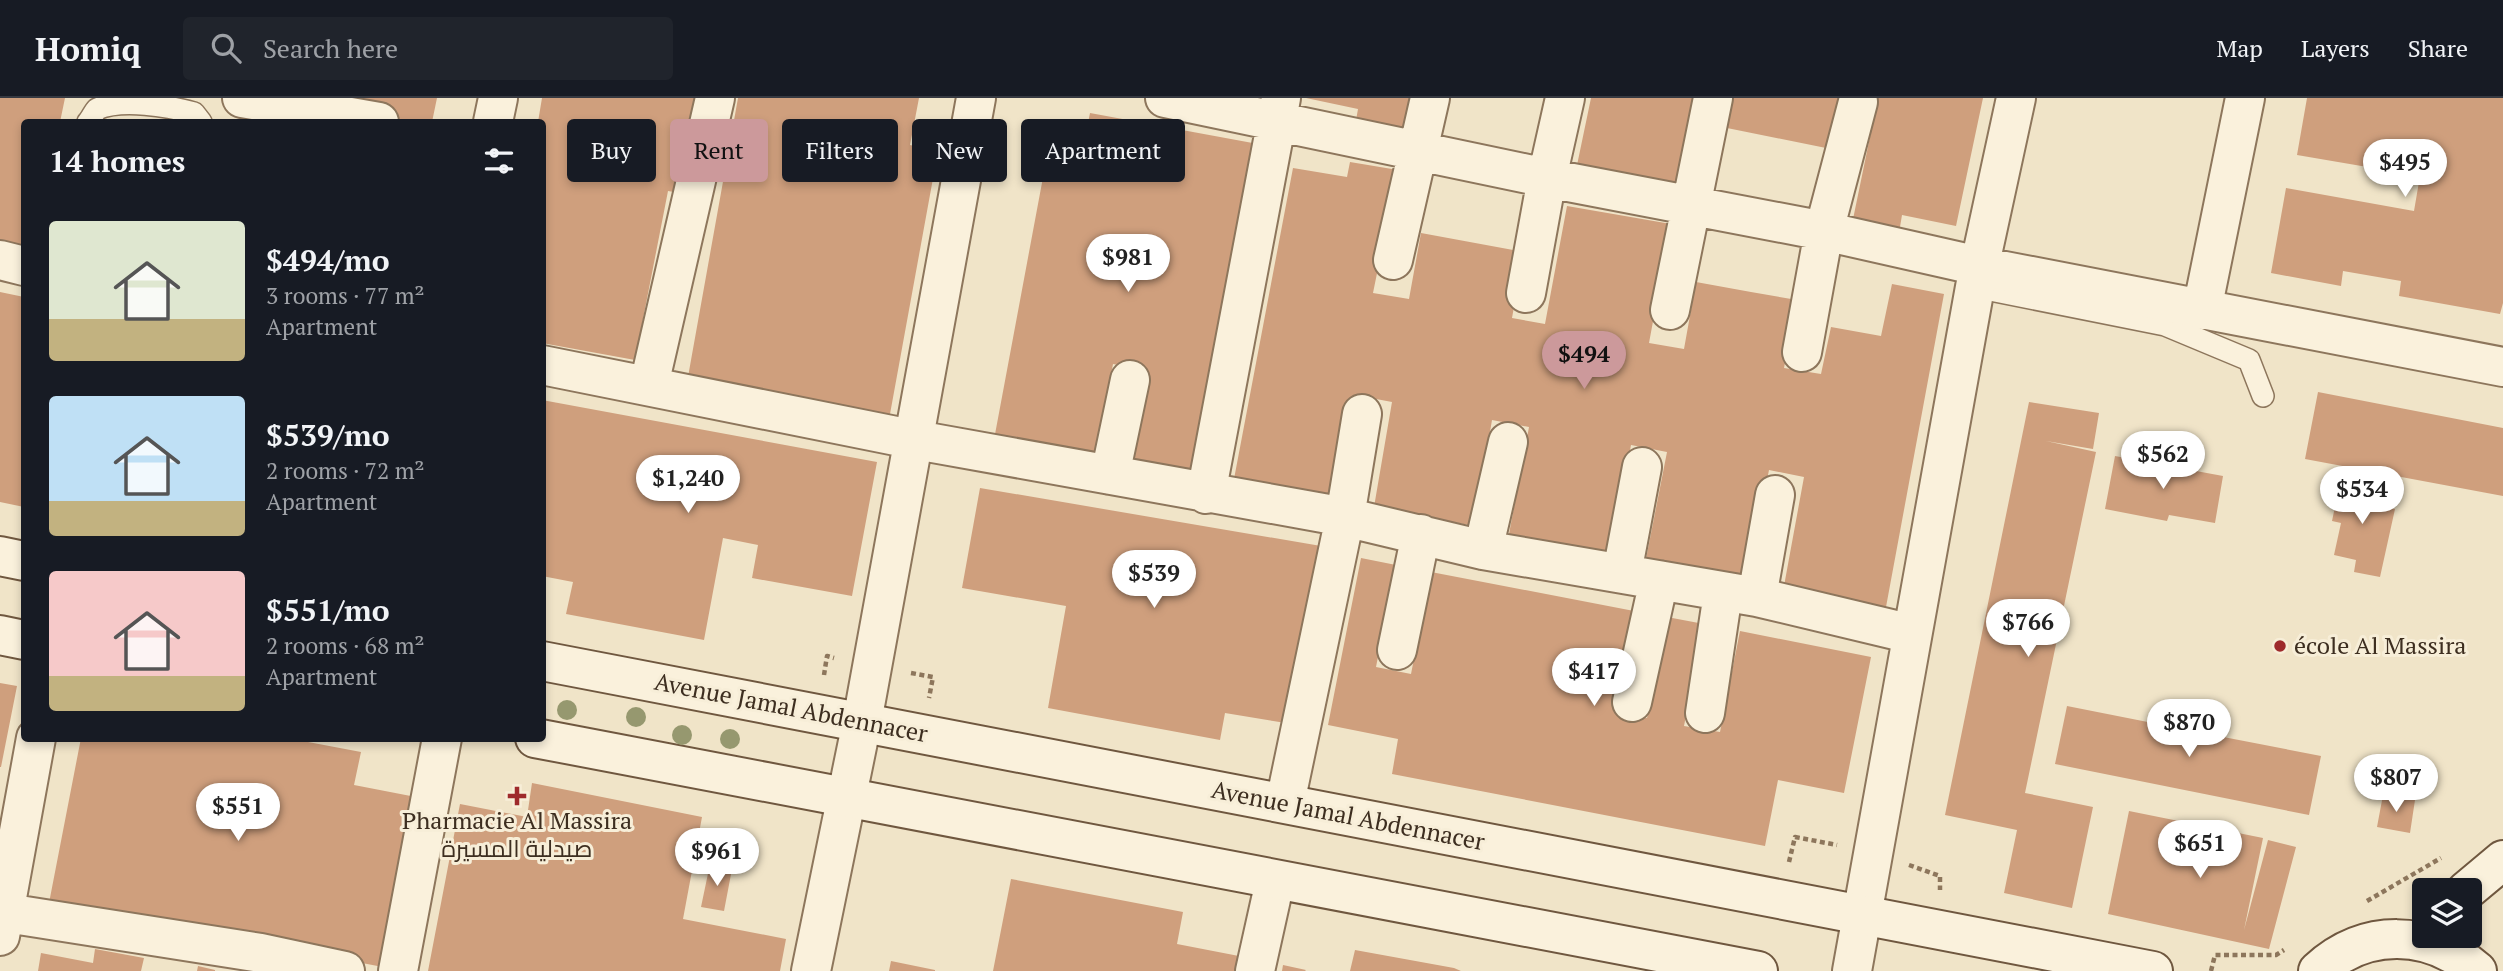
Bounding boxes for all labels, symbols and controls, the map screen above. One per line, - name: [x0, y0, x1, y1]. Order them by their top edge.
- search box: [183, 17, 673, 80]
- text: Homiq: [35, 27, 141, 70]
- icon: search: [207, 29, 245, 67]
- text: Search here: [263, 31, 398, 65]
- text: Map: [2216, 32, 2263, 64]
- text: Layers: [2301, 32, 2370, 64]
- text: Share: [2408, 32, 2468, 64]
- chip: Buy: [567, 119, 656, 182]
- chip: Rent: [670, 119, 768, 182]
- chip: Filters: [782, 119, 898, 182]
- chip: New: [912, 119, 1007, 182]
- chip: Apartment: [1021, 119, 1185, 182]
- pin: $495: [2364, 140, 2446, 199]
- text: 14 homes: [49, 141, 185, 181]
- icon: filters: [480, 142, 518, 180]
- text: $495: [2379, 146, 2431, 177]
- pin: $981: [1087, 234, 1169, 294]
- text: $494/mo: [266, 240, 390, 280]
- text: $981: [1102, 241, 1154, 272]
- icon: home: [105, 249, 189, 333]
- text: 3 rooms · 77 m²: [266, 280, 425, 311]
- text: Apartment: [266, 311, 377, 342]
- pin: $494: [1543, 331, 1625, 391]
- text: $494: [1558, 338, 1610, 369]
- text: $539/mo: [266, 415, 390, 455]
- icon: home: [105, 424, 189, 508]
- pin: $562: [2122, 432, 2204, 491]
- text: $562: [2137, 438, 2189, 469]
- text: 2 rooms · 72 m²: [266, 455, 425, 486]
- pin: $1,240: [631, 456, 745, 515]
- text: $1,240: [652, 462, 724, 493]
- pin: $534: [2321, 466, 2403, 526]
- text: $534: [2336, 473, 2388, 504]
- text: Apartment: [266, 486, 377, 517]
- pin: $539: [1113, 550, 1195, 610]
- text: $539: [1128, 557, 1180, 588]
- text: $551/mo: [266, 590, 390, 630]
- icon: home: [105, 599, 189, 683]
- pin: $766: [1987, 600, 2069, 659]
- text: $766: [2002, 606, 2054, 637]
- place label: école Al Massira: [2294, 629, 2467, 661]
- text: 2 rooms · 68 m²: [266, 630, 425, 661]
- marker: école Al Massira: [2272, 638, 2288, 654]
- pin: $417: [1553, 648, 1635, 708]
- text: $417: [1568, 655, 1620, 686]
- text: Apartment: [266, 661, 377, 692]
- street label: Avenue Jamal Abdennacer: [652, 665, 931, 749]
- pin: $870: [2148, 700, 2230, 759]
- text: $870: [2163, 706, 2215, 737]
- pin: $807: [2355, 754, 2437, 814]
- text: $807: [2370, 761, 2422, 792]
- street label: Avenue Jamal Abdennacer: [1209, 773, 1488, 857]
- pin: $551: [197, 784, 279, 843]
- marker: Pharmacie Al Massira صيدلية المسيرة: [509, 788, 525, 804]
- text: $551: [212, 790, 264, 821]
- place label: Pharmacie Al Massira صيدلية المسيرة: [402, 804, 632, 864]
- pin: $651: [2159, 820, 2241, 880]
- text: $651: [2174, 827, 2226, 858]
- pin: $961: [676, 828, 758, 888]
- text: $961: [691, 835, 743, 866]
- map controls: [2412, 878, 2482, 948]
- button: layers: [2412, 878, 2482, 948]

